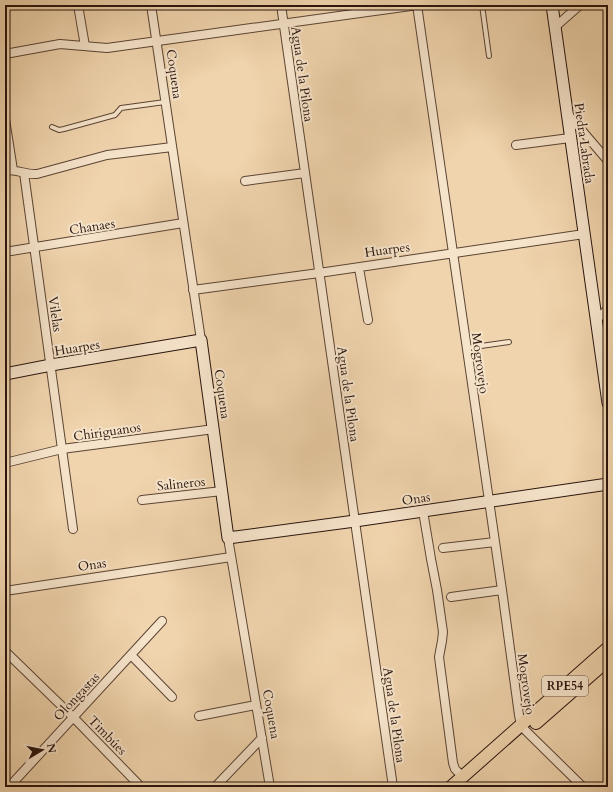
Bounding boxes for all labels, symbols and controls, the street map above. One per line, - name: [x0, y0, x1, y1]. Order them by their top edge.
- street label: Agua de la Pilona: [286, 25, 318, 123]
- street label: Coquena: [162, 48, 186, 101]
- street label: Piedra Labrada: [569, 102, 599, 185]
- street label: Chanaes: [68, 215, 116, 239]
- street label: Huarpes: [363, 238, 411, 262]
- street label: Vilelas: [44, 295, 66, 333]
- street label: Mogrovejo: [467, 331, 493, 395]
- street label: Huarpes: [53, 336, 101, 360]
- street label: Agua de la Pilona: [332, 345, 364, 443]
- street label: Coquena: [210, 368, 234, 421]
- street label: Chiriguanos: [72, 418, 142, 446]
- street label: Salineros: [156, 473, 206, 495]
- street label: Onas: [401, 488, 432, 510]
- street label: Onas: [77, 554, 108, 576]
- street label: Mogrovejo: [513, 652, 539, 716]
- street label: Agua de la Pilona: [378, 666, 410, 764]
- street label: Olongastas: [50, 668, 104, 725]
- road number: RPE54: [542, 676, 588, 696]
- street label: Coquena: [258, 688, 284, 741]
- street label: Timbúes: [84, 712, 131, 759]
- north arrow: [22, 730, 62, 770]
- text: N: [43, 742, 60, 755]

